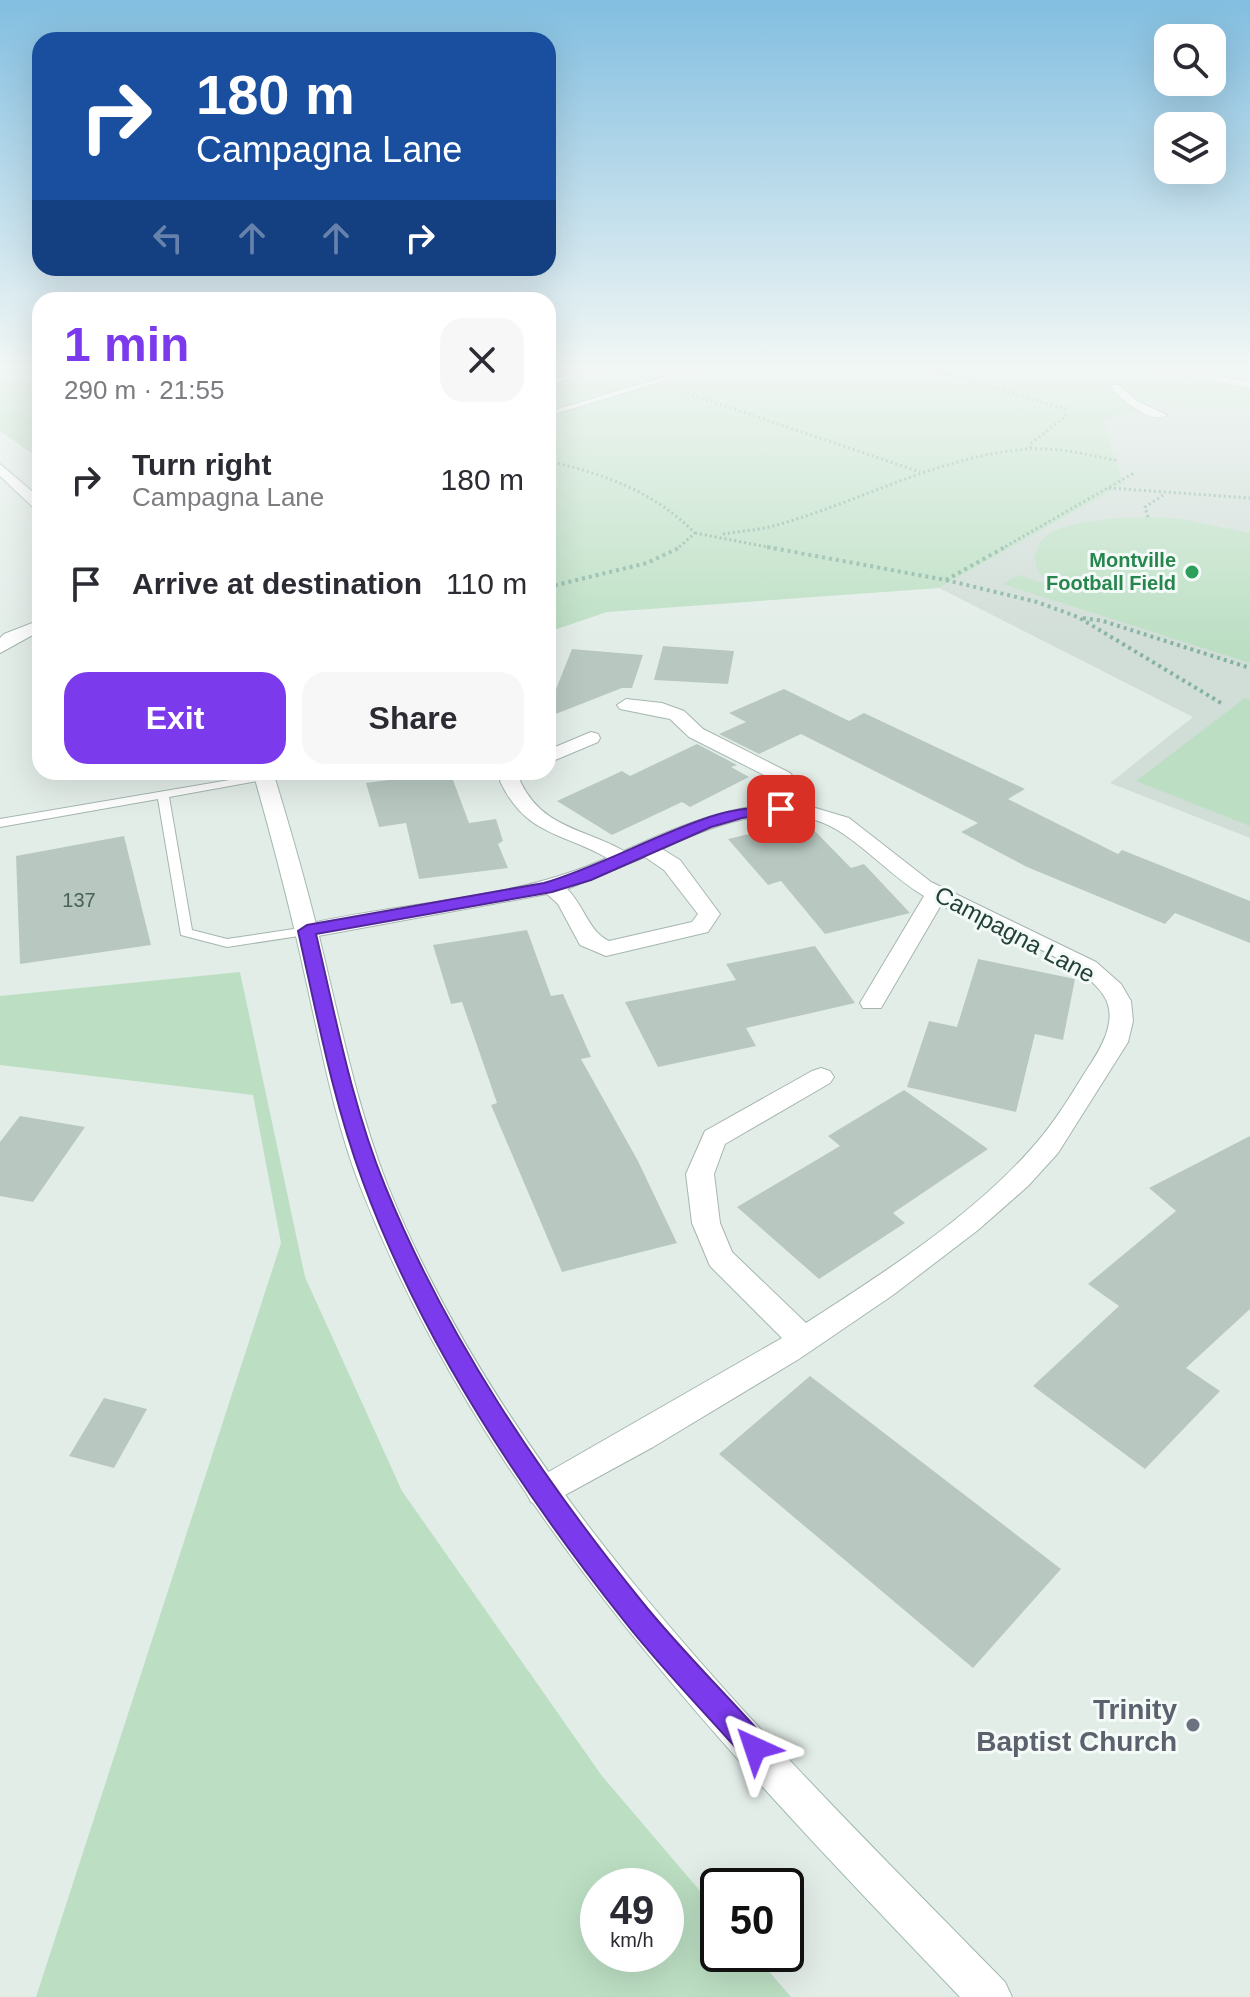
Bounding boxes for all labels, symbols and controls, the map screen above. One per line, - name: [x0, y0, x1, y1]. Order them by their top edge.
- map controls: [1154, 24, 1226, 184]
- button: search: [1154, 24, 1226, 96]
- text: 180 m: [196, 63, 355, 126]
- icon: right: [64, 64, 168, 168]
- button: layers: [1154, 112, 1226, 184]
- text: Campagna Lane: [196, 129, 462, 170]
- icon: left: [146, 216, 190, 260]
- icon: ahead: [230, 216, 274, 260]
- icon: ahead: [314, 216, 358, 260]
- icon: right: [398, 216, 442, 260]
- text: 1 min: [64, 318, 189, 371]
- button: close: [440, 318, 524, 402]
- text: 290 m · 21:55: [64, 375, 224, 405]
- text: Turn right: [132, 448, 271, 481]
- icon: right: [64, 458, 108, 502]
- text: 180 m: [441, 463, 524, 496]
- text: Campagna Lane: [132, 482, 324, 512]
- place label: Montville Football Field: [1046, 549, 1176, 594]
- icon: arrive: [64, 562, 108, 606]
- marker: Montville Football Field: [1183, 563, 1201, 581]
- text: Arrive at destination: [132, 567, 422, 600]
- text: 110 m: [446, 567, 527, 600]
- button: Exit: [64, 672, 286, 764]
- button: Share: [302, 672, 524, 764]
- pin: [747, 775, 815, 843]
- icon: arrive: [759, 787, 803, 831]
- street label: Campagna Lane: [930, 880, 1100, 988]
- house number: 137: [62, 889, 96, 911]
- place label: Trinity Baptist Church: [976, 1694, 1177, 1757]
- position arrow: [713, 1706, 797, 1790]
- marker: Trinity Baptist Church: [1184, 1716, 1202, 1734]
- speed limit sign: 50: [700, 1868, 804, 1972]
- text: 49: [610, 1888, 654, 1932]
- text: km/h: [610, 1929, 654, 1951]

